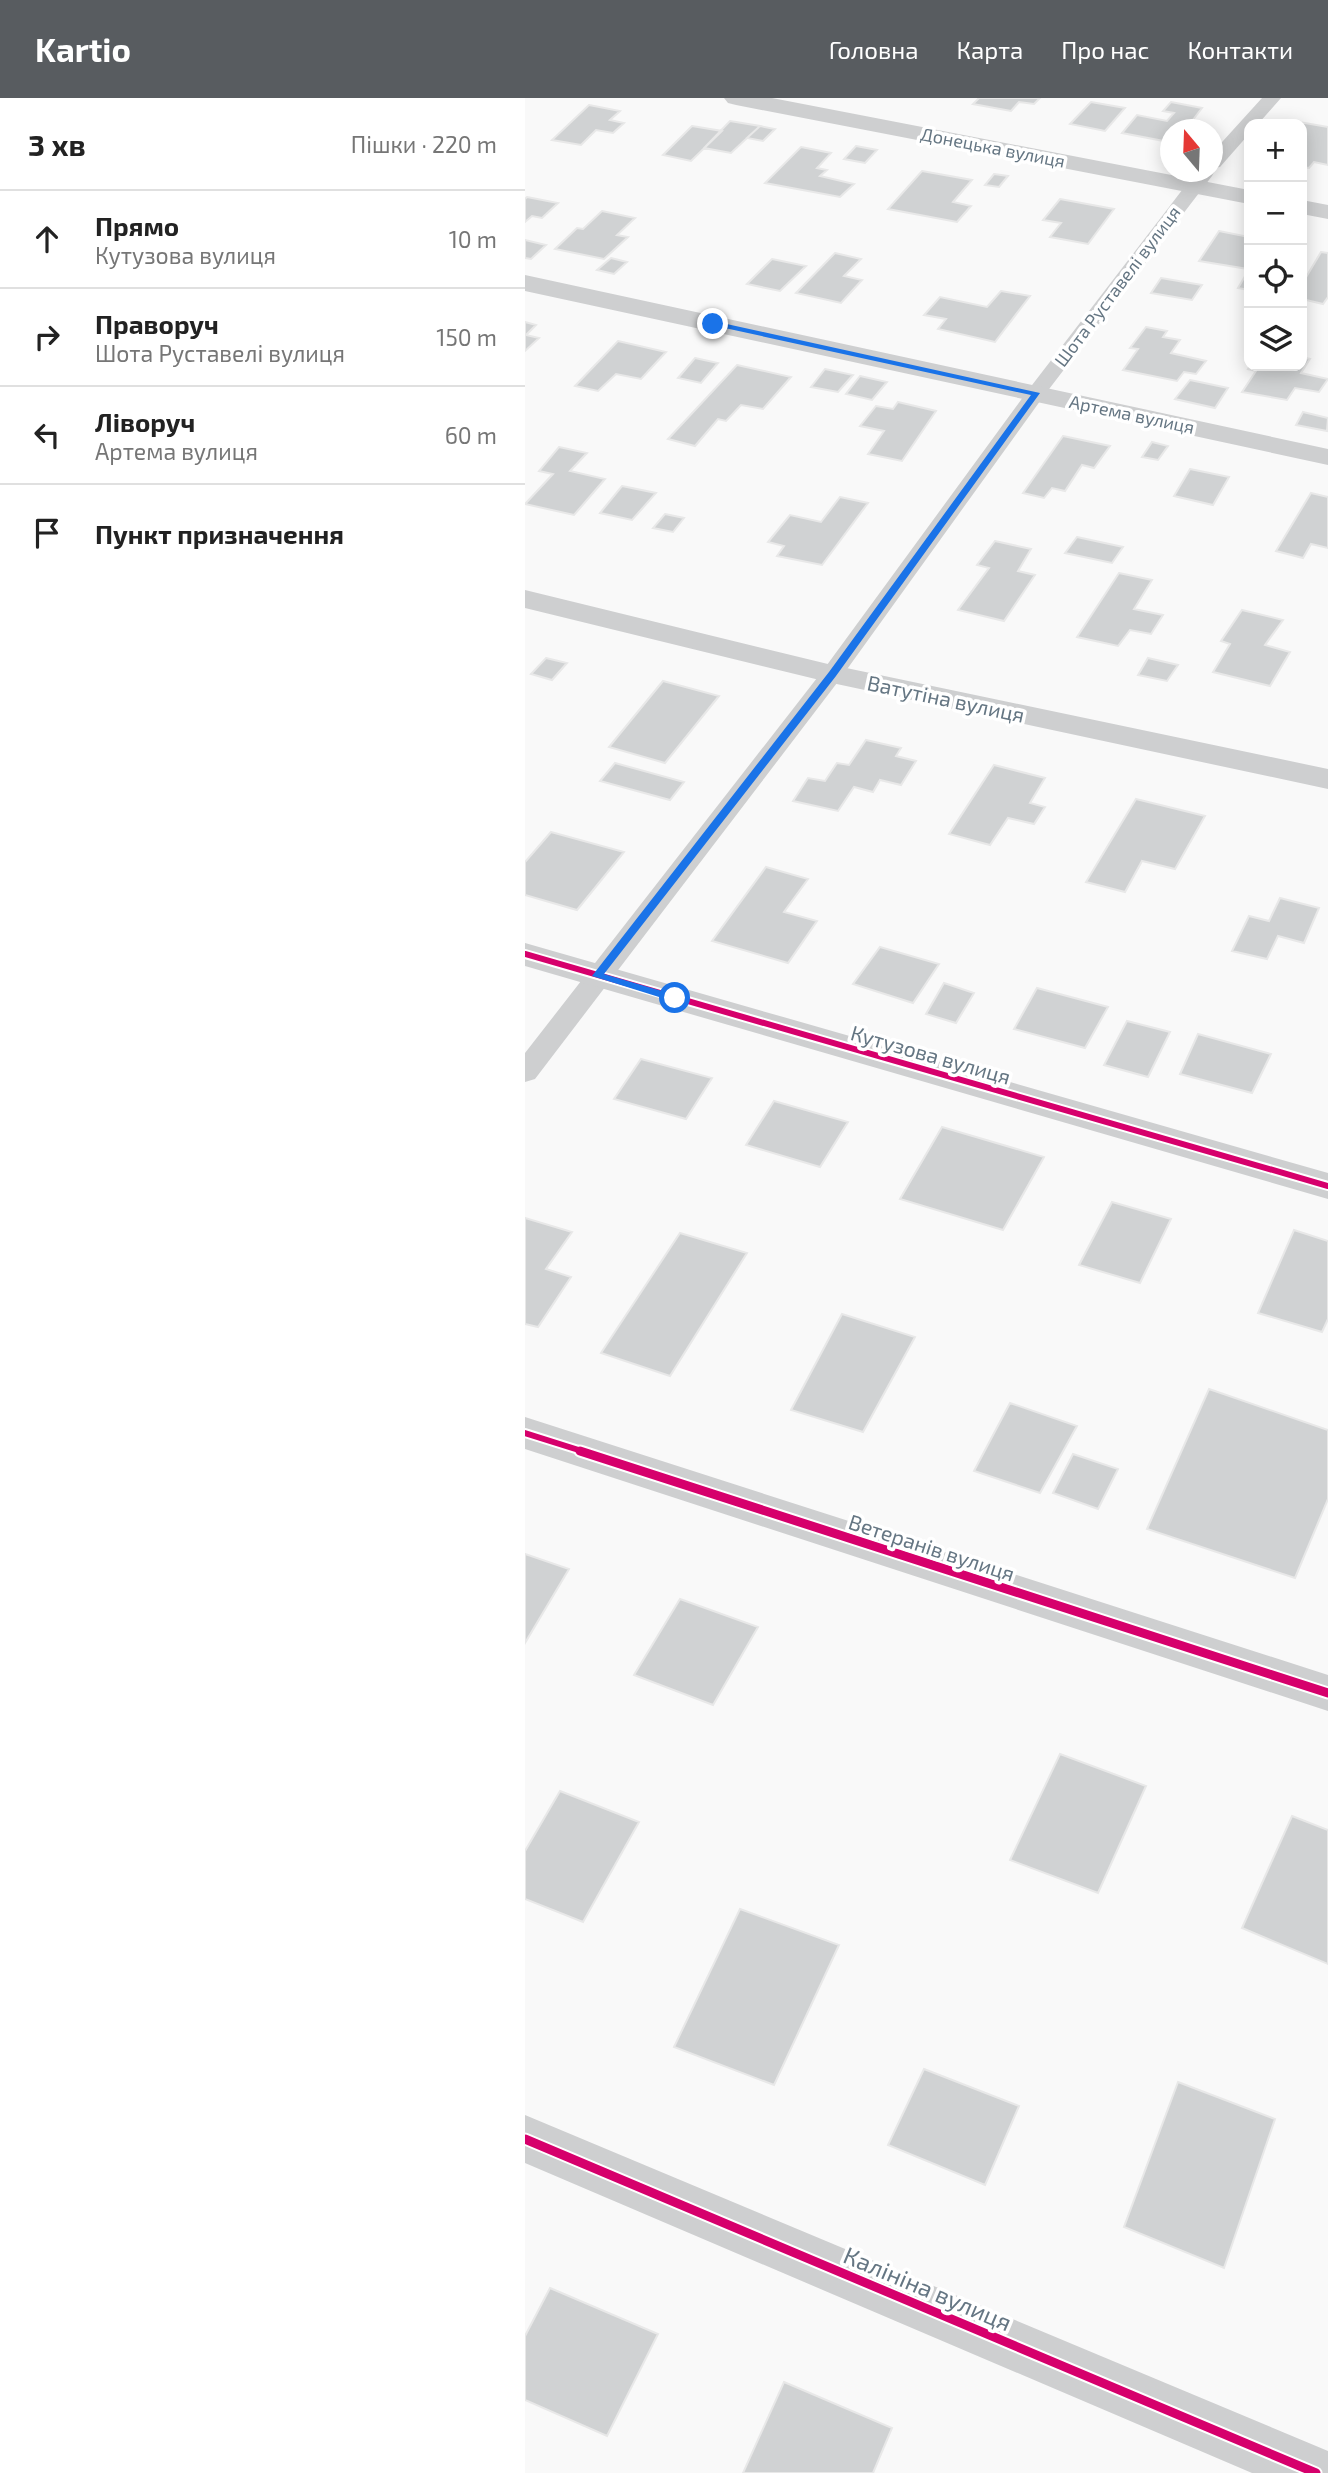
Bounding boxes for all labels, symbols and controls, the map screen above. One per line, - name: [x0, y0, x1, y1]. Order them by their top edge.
- text: Kartio: [35, 29, 131, 69]
- text: Головна: [829, 35, 919, 64]
- text: Карта: [957, 35, 1023, 64]
- text: Про нас: [1061, 35, 1149, 64]
- text: Контакти: [1187, 35, 1293, 64]
- north arrow: [1160, 119, 1223, 182]
- map controls: [1244, 119, 1307, 371]
- button: +: [1244, 119, 1307, 182]
- street label: Донецька вулиця: [919, 122, 1067, 172]
- text: 3 хв: [28, 126, 86, 162]
- text: Пішки · 220 m: [351, 130, 497, 158]
- button: −: [1244, 182, 1307, 245]
- street label: Шота Руставелі вулиця: [1049, 201, 1185, 371]
- text: Прямо: [95, 210, 179, 241]
- icon: ahead: [28, 220, 66, 258]
- text: 10 m: [449, 225, 497, 253]
- text: Кутузова вулиця: [95, 241, 276, 269]
- button: locate: [1244, 245, 1307, 308]
- text: Праворуч: [95, 308, 219, 339]
- route end: [697, 308, 728, 339]
- button: layers: [1244, 308, 1307, 371]
- icon: right: [28, 318, 66, 356]
- text: 150 m: [436, 323, 497, 351]
- text: Шота Руставелі вулиця: [95, 339, 345, 367]
- street label: Артема вулиця: [1067, 390, 1197, 438]
- text: Ліворуч: [95, 406, 195, 437]
- icon: left: [28, 416, 66, 454]
- text: 60 m: [445, 421, 497, 449]
- text: Артема вулиця: [95, 437, 258, 465]
- icon: arrive: [28, 514, 66, 552]
- text: Пункт призначення: [95, 518, 344, 549]
- street label: Ватутіна вулиця: [865, 669, 1027, 728]
- route start: [659, 982, 690, 1013]
- street label: Кутузова вулиця: [848, 1019, 1014, 1090]
- street label: Ветеранів вулиця: [846, 1508, 1018, 1587]
- street label: Калініна вулиця: [839, 2240, 1016, 2337]

